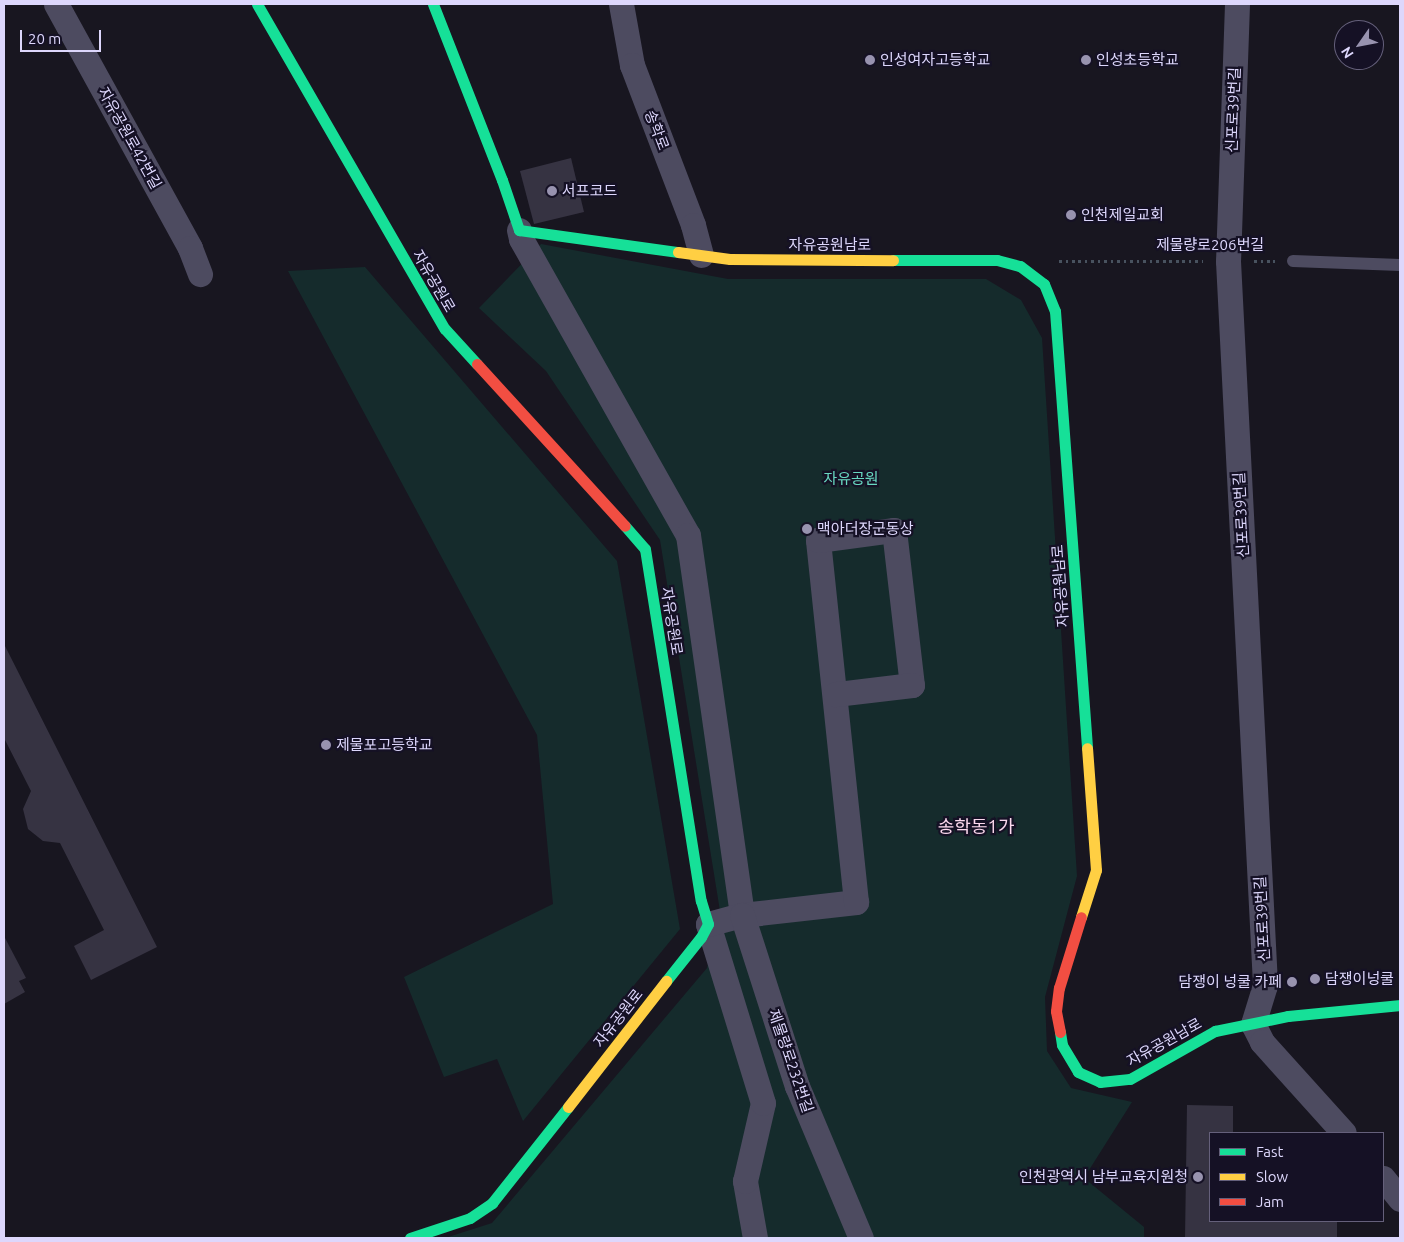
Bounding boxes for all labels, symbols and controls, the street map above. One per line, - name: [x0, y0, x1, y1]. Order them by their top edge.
- scale bar: [22, 20, 104, 52]
- north arrow: [1334, 20, 1384, 70]
- text: 20 m: [28, 30, 61, 47]
- text: N: [1338, 44, 1357, 61]
- place label: 인성여자고등학교: [880, 51, 990, 69]
- place label: 인성초등학교: [1096, 51, 1179, 69]
- marker: 인성여자고등학교: [864, 54, 876, 66]
- marker: 인성초등학교: [1080, 54, 1092, 66]
- street label: 신포로39번길: [1223, 67, 1243, 153]
- street label: 자유공원로42번길: [95, 84, 165, 192]
- street label: 송학로: [641, 107, 673, 153]
- place label: 서프코드: [562, 182, 617, 200]
- marker: 서프코드: [546, 185, 558, 197]
- place label: 인천제일교회: [1081, 206, 1164, 224]
- marker: 인천제일교회: [1065, 209, 1077, 221]
- street label: 자유공원남로: [789, 236, 871, 254]
- street label: 제물량로206번길: [1156, 236, 1264, 254]
- street label: 자유공원로: [409, 247, 459, 315]
- park label: 자유공원: [823, 470, 879, 488]
- street label: 신포로39번길: [1230, 472, 1252, 558]
- place label: 맥아더장군동상: [817, 520, 914, 538]
- marker: 맥아더장군동상: [801, 523, 813, 535]
- street label: 자유공원남로: [1048, 544, 1072, 628]
- street label: 자유공원로: [658, 586, 686, 656]
- place label: 제물포고등학교: [336, 736, 433, 754]
- marker: 제물포고등학교: [320, 739, 332, 751]
- district label: 송학동1가: [938, 815, 1014, 837]
- street label: 신포로39번길: [1251, 876, 1273, 962]
- place label: 담쟁이넝쿨: [1325, 970, 1394, 988]
- place label: 담쟁이 넝쿨 카페: [1179, 973, 1282, 991]
- marker: 담쟁이넝쿨: [1309, 973, 1321, 985]
- marker: 담쟁이 넝쿨 카페: [1286, 976, 1298, 988]
- street label: 자유공원로: [590, 985, 646, 1051]
- street label: 제물량로232번길: [765, 1007, 817, 1115]
- street label: 자유공원남로: [1123, 1014, 1205, 1070]
- legend: [1209, 1132, 1384, 1222]
- text: Fast: [1256, 1143, 1283, 1160]
- place label: 인천광역시 남부교육지원청: [1019, 1168, 1188, 1186]
- text: Slow: [1256, 1168, 1288, 1185]
- marker: 인천광역시 남부교육지원청: [1192, 1171, 1204, 1183]
- text: Jam: [1256, 1193, 1284, 1210]

